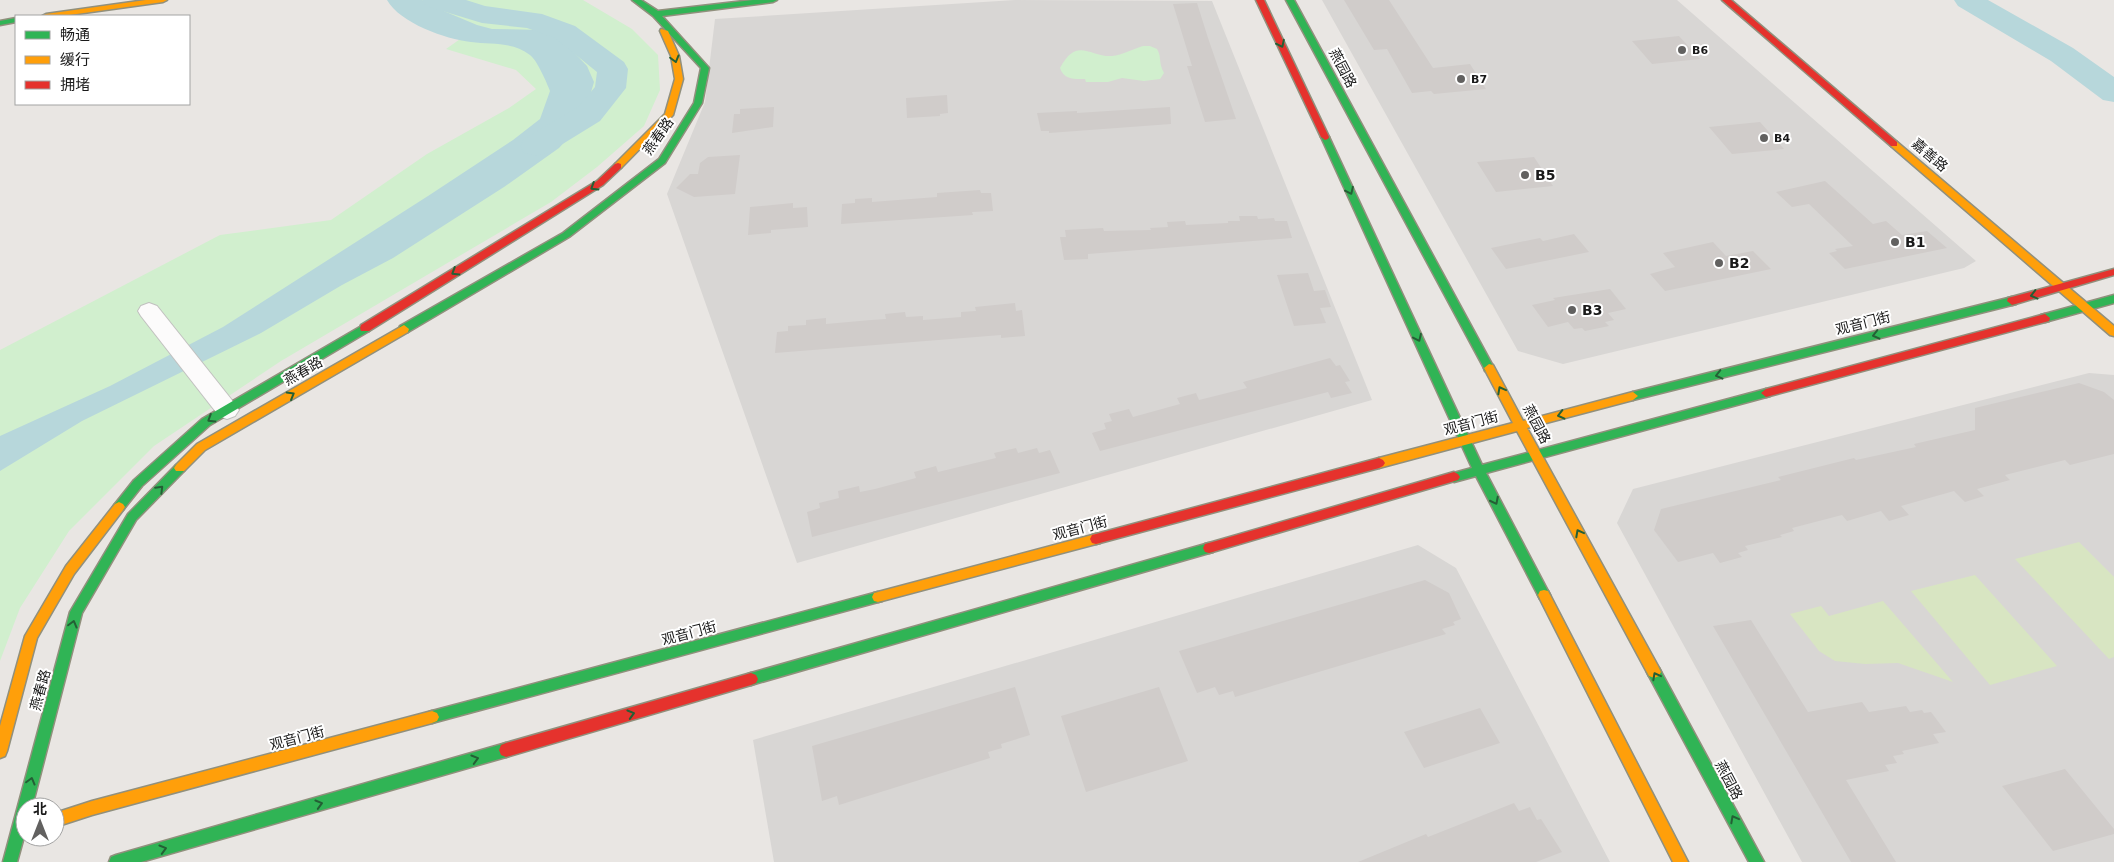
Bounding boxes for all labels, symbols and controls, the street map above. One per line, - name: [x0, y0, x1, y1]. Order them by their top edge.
- legend: [15, 15, 190, 105]
- text: 畅通: [60, 26, 90, 44]
- one-way arrow: [1275, 38, 1285, 47]
- marker: B6: [1676, 44, 1688, 56]
- place label: B6: [1692, 44, 1708, 57]
- street label: 燕园路: [1326, 46, 1360, 90]
- text: 缓行: [60, 51, 90, 69]
- one-way arrow: [669, 54, 679, 62]
- marker: B7: [1455, 73, 1467, 85]
- place label: B7: [1471, 73, 1487, 86]
- text: 拥堵: [60, 76, 90, 94]
- street label: 燕春路: [639, 114, 677, 158]
- marker: B4: [1758, 132, 1770, 144]
- place label: B4: [1774, 132, 1790, 145]
- street label: 嘉善路: [1909, 135, 1951, 175]
- place label: B5: [1535, 167, 1555, 183]
- marker: B5: [1519, 169, 1531, 181]
- one-way arrow: [590, 180, 599, 190]
- one-way arrow: [1344, 186, 1354, 195]
- place label: B1: [1905, 234, 1925, 250]
- marker: B1: [1889, 236, 1901, 248]
- place label: B2: [1729, 255, 1749, 271]
- marker: B2: [1713, 257, 1725, 269]
- one-way arrow: [452, 266, 461, 276]
- one-way arrow: [2029, 289, 2038, 300]
- place label: B3: [1582, 302, 1602, 318]
- marker: B3: [1566, 304, 1578, 316]
- street label: 观音门街: [1834, 308, 1892, 338]
- one-way arrow: [1872, 329, 1881, 340]
- one-way arrow: [1412, 333, 1423, 342]
- street label: 燕春路: [281, 354, 325, 388]
- one-way arrow: [1714, 369, 1723, 380]
- one-way arrow: [1498, 387, 1508, 396]
- one-way arrow: [286, 391, 295, 401]
- street label: 燕园路: [1520, 402, 1554, 446]
- street label: 观音门街: [1442, 408, 1500, 438]
- one-way arrow: [1557, 409, 1566, 420]
- one-way arrow: [208, 413, 217, 423]
- one-way arrow: [154, 485, 163, 494]
- one-way arrow: [1489, 496, 1499, 505]
- street label: 观音门街: [1051, 513, 1109, 543]
- one-way arrow: [1575, 530, 1585, 539]
- street label: 观音门街: [660, 618, 718, 648]
- one-way arrow: [67, 620, 78, 628]
- street label: 燕春路: [27, 668, 53, 712]
- one-way arrow: [1652, 673, 1662, 682]
- one-way arrow: [627, 709, 635, 719]
- street label: 观音门街: [268, 723, 326, 753]
- one-way arrow: [471, 754, 479, 764]
- street label: 燕园路: [1712, 758, 1746, 802]
- one-way arrow: [25, 777, 36, 786]
- north arrow: [15, 797, 65, 847]
- one-way arrow: [315, 799, 323, 809]
- text: 北: [33, 801, 47, 817]
- one-way arrow: [1730, 815, 1740, 824]
- one-way arrow: [158, 844, 167, 854]

